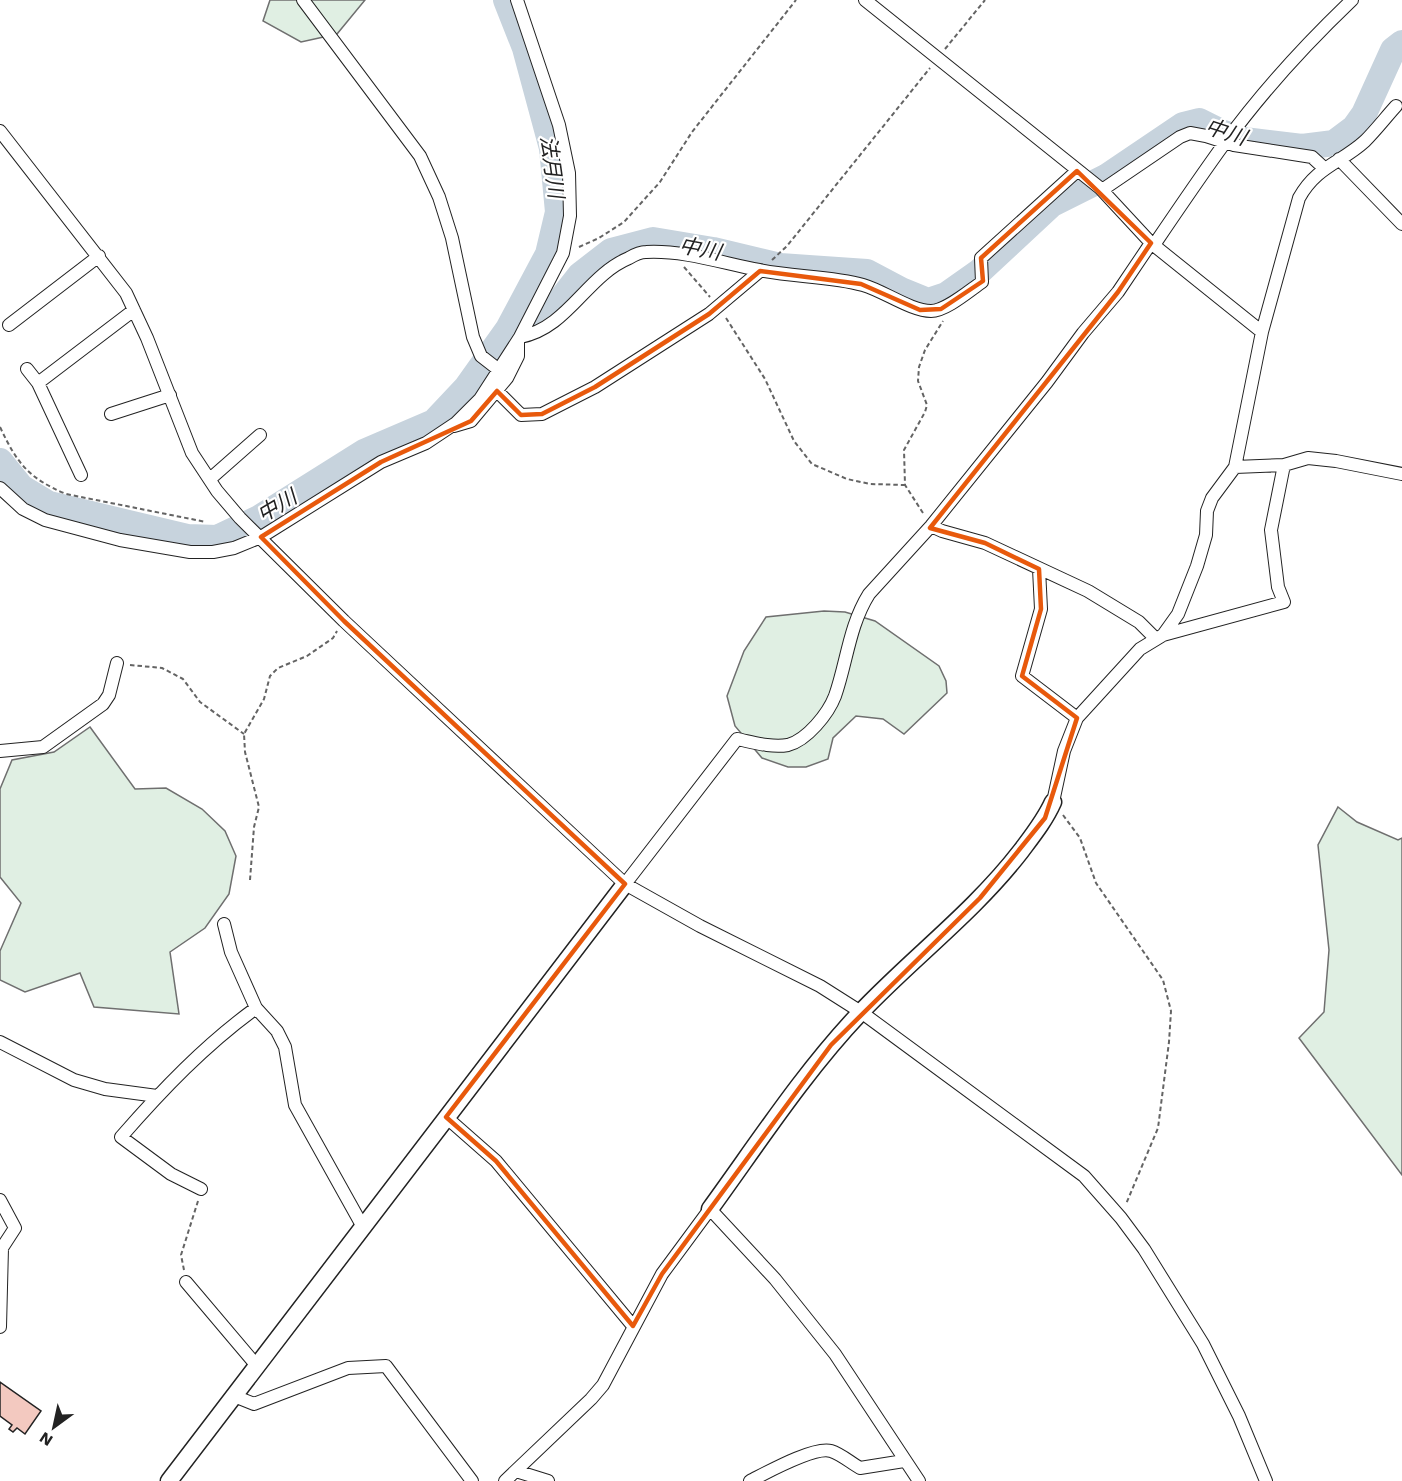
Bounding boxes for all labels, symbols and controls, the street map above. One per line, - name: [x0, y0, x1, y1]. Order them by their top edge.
- water label: 中川: [1202, 113, 1252, 151]
- water label: 法月川: [536, 134, 570, 202]
- water label: 中川: [677, 232, 725, 265]
- water label: 中川: [252, 483, 303, 527]
- north arrow: [24, 1397, 84, 1457]
- text: N: [36, 1428, 56, 1450]

